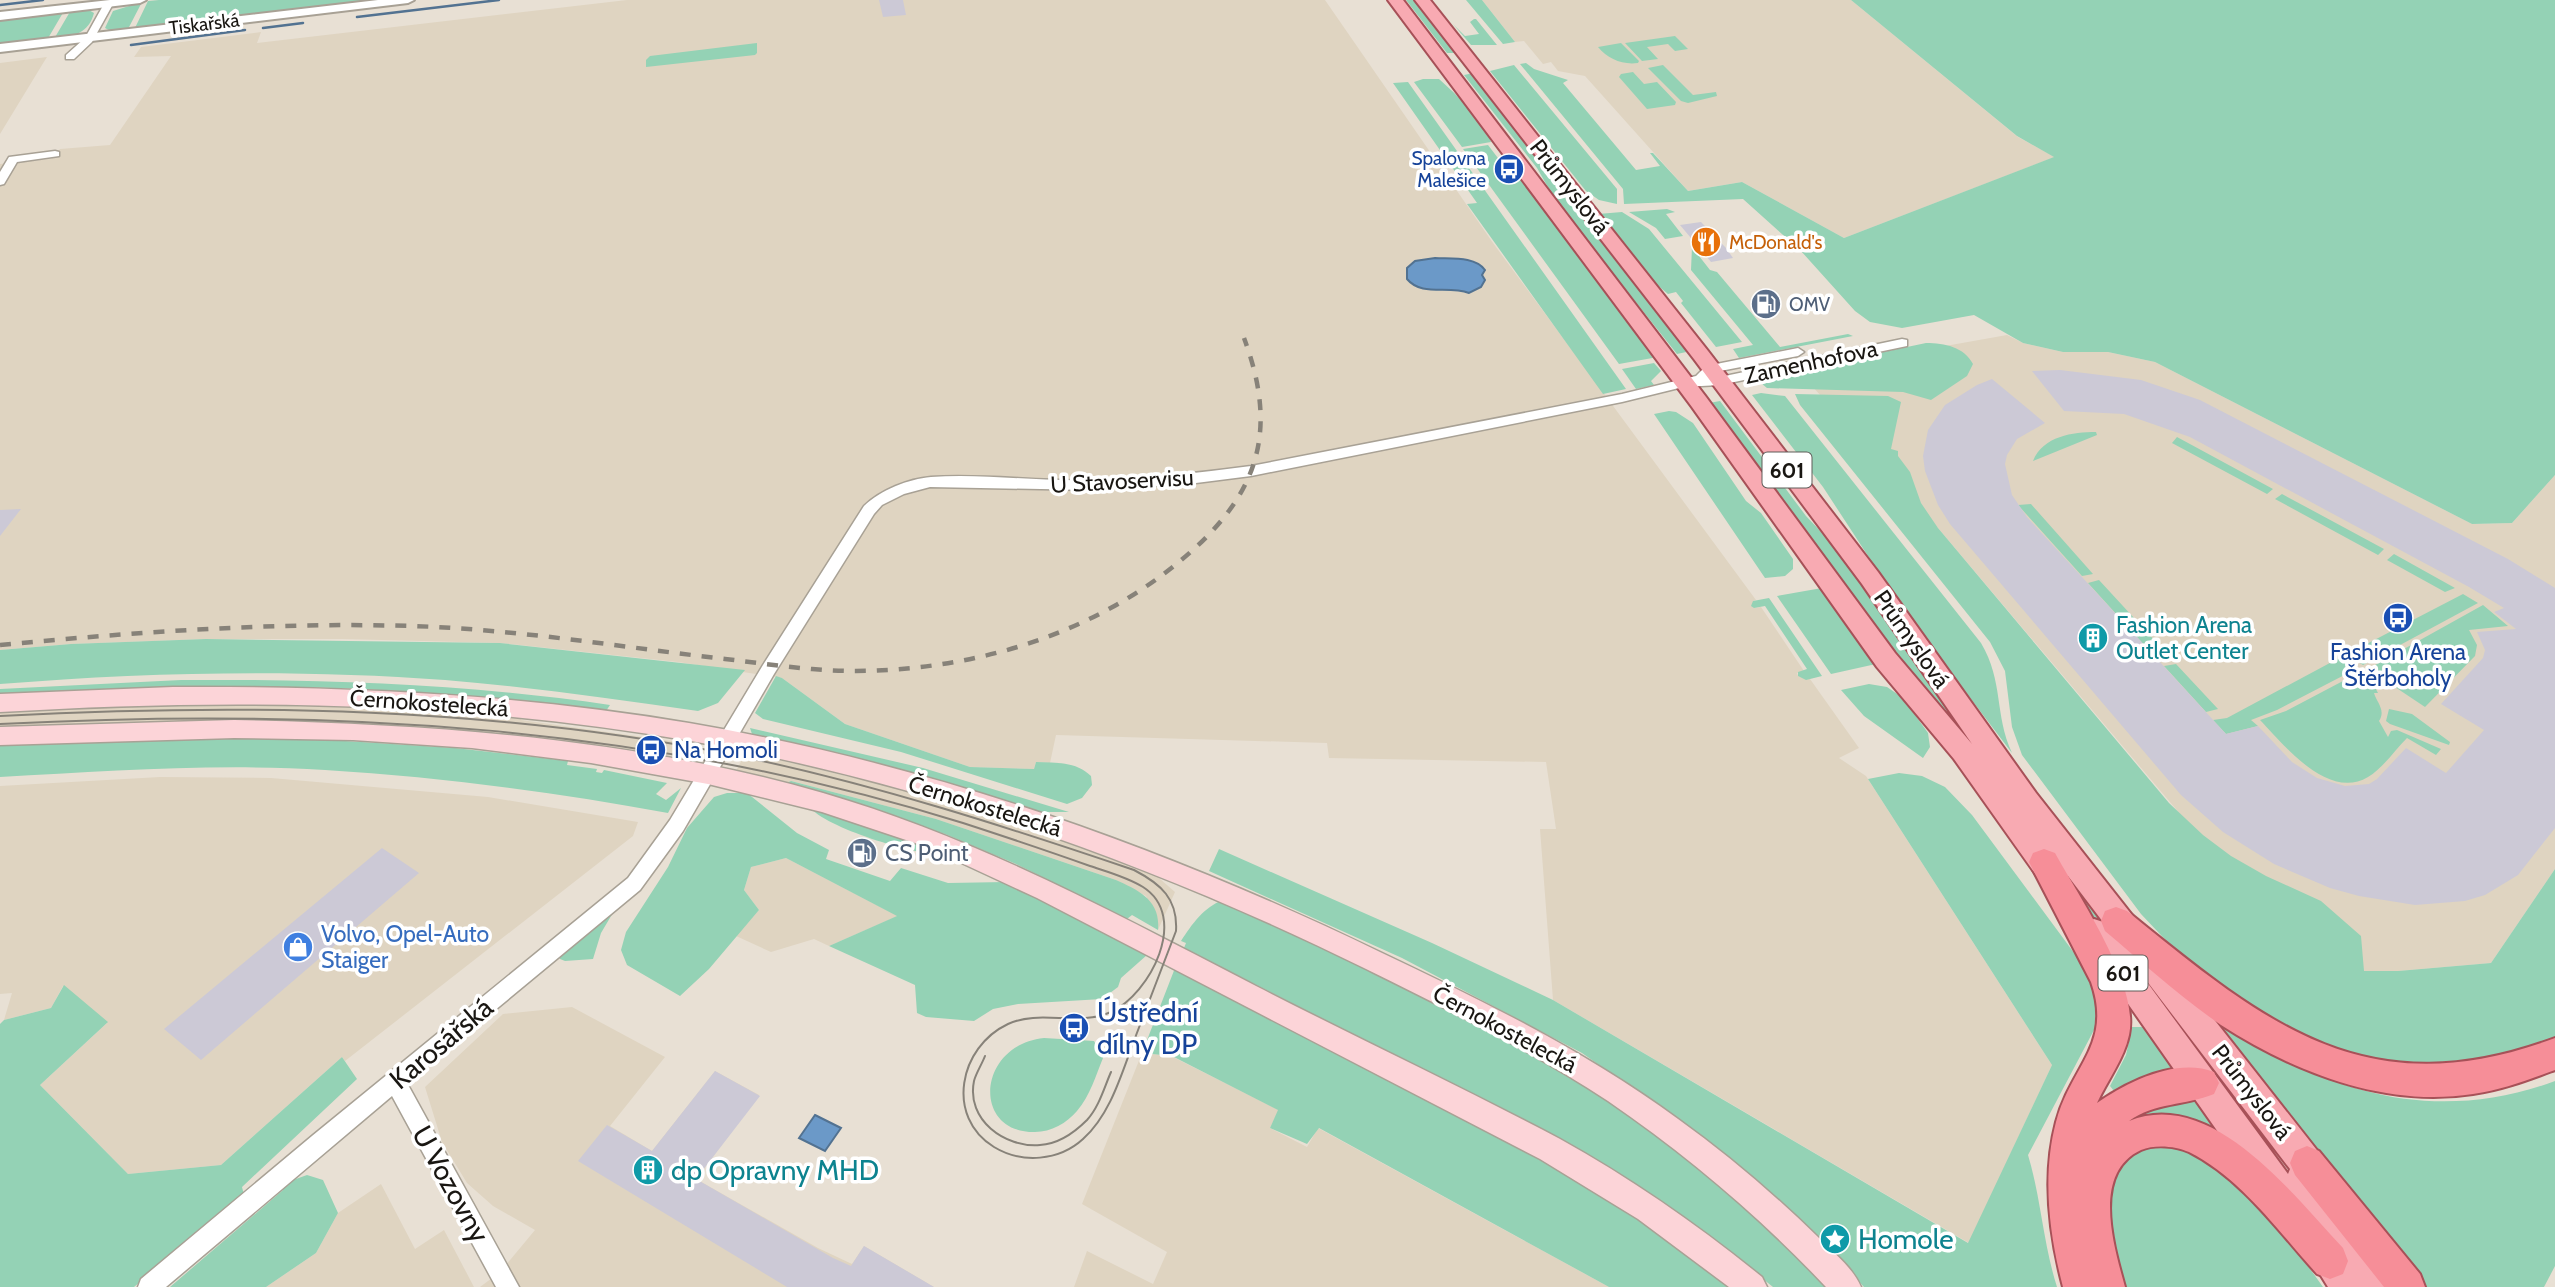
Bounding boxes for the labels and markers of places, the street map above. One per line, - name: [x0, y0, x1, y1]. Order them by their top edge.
- place label: Spalovna Malešice: [1412, 147, 1486, 192]
- bus stop icon: Spalovna Malešice: [1492, 152, 1526, 186]
- restaurant icon: McDonald's: [1689, 225, 1723, 259]
- place label: McDonald's: [1729, 231, 1823, 254]
- fuel station icon: OMV: [1749, 287, 1783, 321]
- place label: OMV: [1789, 293, 1831, 316]
- bus stop icon: Fashion Arena Štěrboholy: [2381, 601, 2415, 635]
- place label: Fashion Arena Outlet Center: [2116, 611, 2252, 665]
- building icon: Fashion Arena Outlet Center: [2076, 621, 2110, 655]
- place label: Fashion Arena Štěrboholy: [2330, 638, 2466, 692]
- bus stop icon: Na Homoli: [634, 733, 668, 767]
- place label: Na Homoli: [674, 736, 778, 764]
- fuel station icon: CS Point: [845, 836, 879, 870]
- place label: CS Point: [885, 839, 969, 867]
- place label: Volvo, Opel-Auto Staiger: [321, 920, 489, 974]
- shop icon: Volvo, Opel-Auto Staiger: [281, 930, 315, 964]
- place label: Ústřední dílny DP: [1097, 995, 1198, 1061]
- bus stop icon: Ústřední dílny DP: [1057, 1011, 1091, 1045]
- building icon: dp Opravny MHD: [631, 1153, 665, 1187]
- place label: dp Opravny MHD: [671, 1153, 879, 1187]
- place icon: Homole: [1818, 1222, 1852, 1256]
- place label: Homole: [1858, 1222, 1954, 1256]

